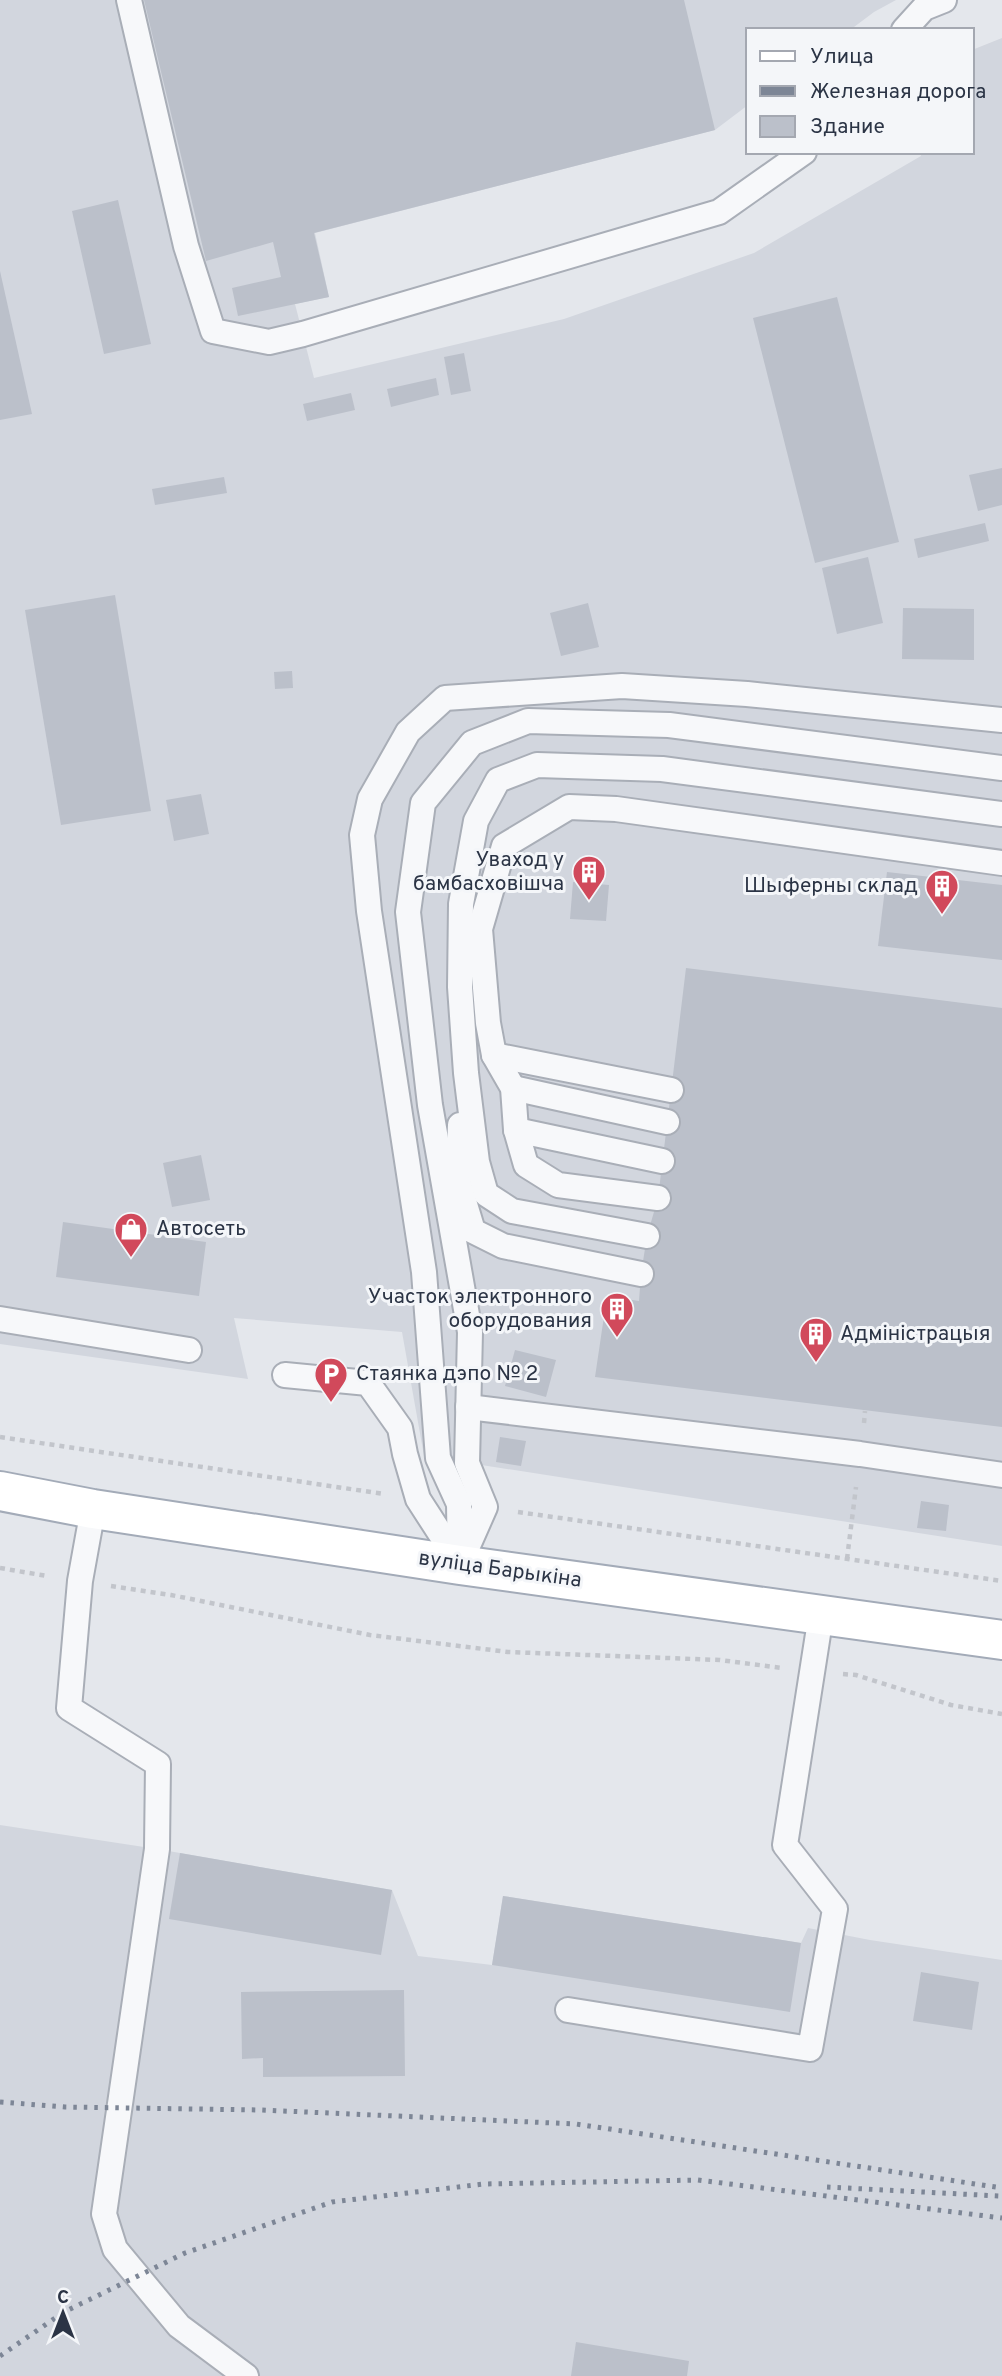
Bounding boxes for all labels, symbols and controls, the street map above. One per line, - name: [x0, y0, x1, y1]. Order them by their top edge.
- legend: [746, 28, 974, 154]
- text: Улица: [810, 44, 874, 71]
- text: Железная дорога: [810, 79, 986, 106]
- text: Здание: [810, 114, 885, 141]
- place label: Уваход у бамбасховішча: [413, 847, 564, 898]
- building icon: Уваход у бамбасховішча: [570, 853, 608, 902]
- building icon: Шыферны склад: [923, 867, 961, 916]
- place label: Шыферны склад: [744, 873, 918, 900]
- shop icon: Автосеть: [112, 1210, 150, 1259]
- place label: Автосеть: [156, 1216, 246, 1243]
- place label: Участок электронного оборудования: [368, 1284, 592, 1335]
- building icon: Участок электронного оборудования: [598, 1290, 636, 1339]
- building icon: Адміністрацыя: [797, 1315, 835, 1364]
- place label: Адміністрацыя: [840, 1321, 990, 1348]
- parking icon: Стаянка дэпо № 2: [312, 1355, 350, 1404]
- place label: Стаянка дэпо № 2: [356, 1361, 538, 1388]
- street label: вуліца Барыкіна: [417, 1545, 583, 1595]
- north arrow: [28, 2278, 98, 2348]
- text: С: [57, 2286, 69, 2310]

